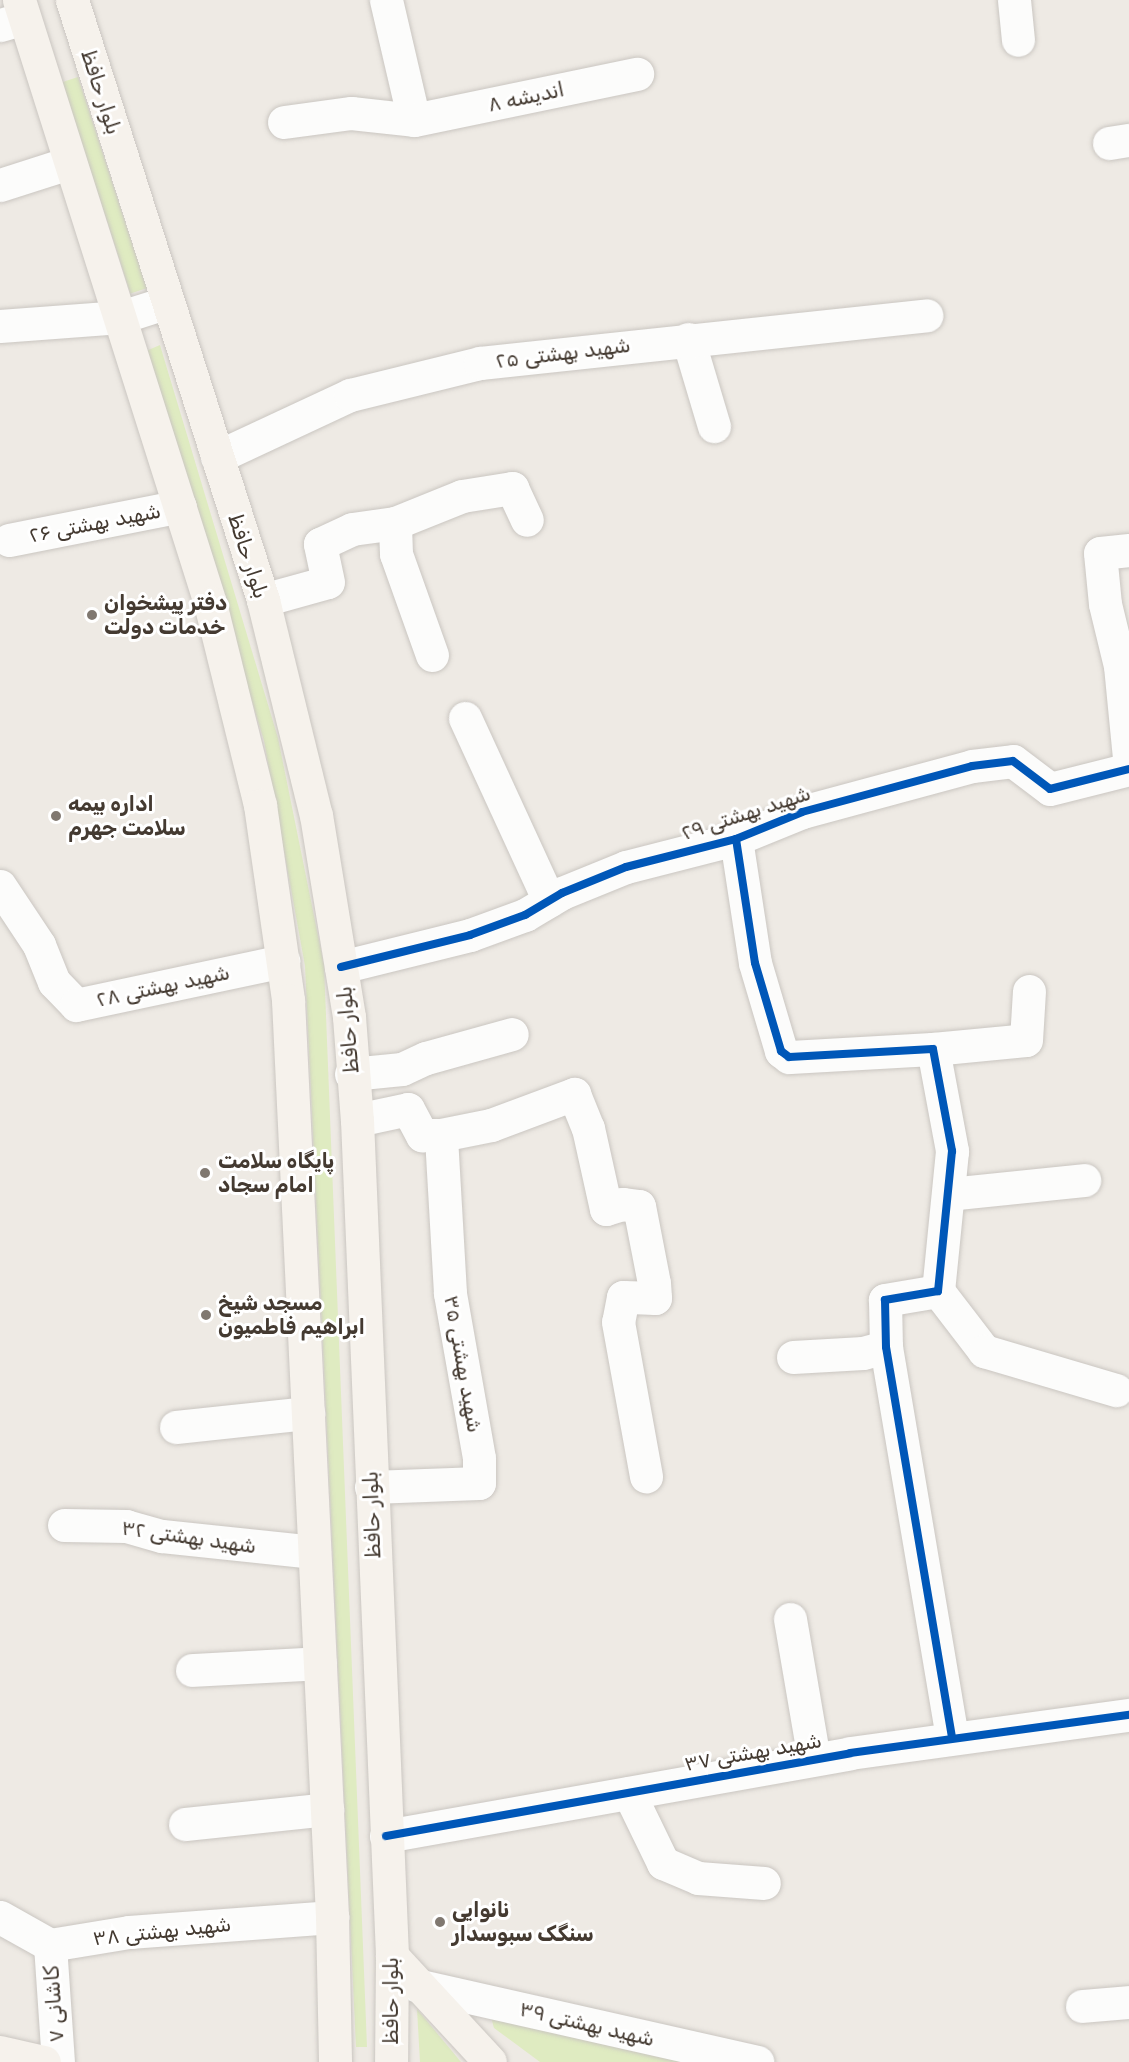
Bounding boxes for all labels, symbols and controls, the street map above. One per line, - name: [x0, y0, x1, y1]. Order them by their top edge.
- street label: بلوار حافظ: [75, 46, 127, 138]
- street label: اندیشه ۸: [485, 77, 567, 117]
- street label: شهید بهشتی ۲۵: [494, 332, 632, 374]
- street label: شهید بهشتی ۲۶: [27, 498, 163, 548]
- street label: بلوار حافظ: [222, 510, 274, 602]
- place label: دفتر پیشخوان خدمات دولت: [104, 590, 227, 640]
- marker: دفتر پیشخوان خدمات دولت: [85, 608, 99, 622]
- street label: شهید بهشتی ۲۹: [678, 780, 814, 846]
- place label: اداره بیمه سلامت جهرم: [68, 791, 186, 841]
- marker: اداره بیمه سلامت جهرم: [49, 809, 63, 823]
- street label: شهید بهشتی ۲۸: [94, 960, 232, 1012]
- street label: بلوار حافظ: [332, 985, 364, 1075]
- place label: پایگاه سلامت امام سجاد: [218, 1148, 334, 1198]
- marker: پایگاه سلامت امام سجاد: [196, 1164, 214, 1182]
- place label: مسجد شیخ ابراهیم فاطمیون: [218, 1290, 365, 1340]
- street label: شهید بهشتی ۳۵: [439, 1293, 487, 1435]
- marker: مسجد شیخ ابراهیم فاطمیون: [199, 1308, 213, 1322]
- street label: بلوار حافظ: [358, 1471, 386, 1559]
- street label: شهید بهشتی ۳۲: [120, 1515, 258, 1559]
- street label: شهید بهشتی ۳۷: [682, 1728, 824, 1776]
- place label: نانوایی سنگک سبوسدار: [452, 1897, 594, 1947]
- street label: شهید بهشتی ۳۸: [92, 1911, 232, 1951]
- marker: نانوایی سنگک سبوسدار: [433, 1915, 447, 1929]
- street label: بلوار حافظ: [378, 1957, 404, 2045]
- street label: کاشانی ۷: [39, 1965, 69, 2043]
- street label: شهید بهشتی ۳۹: [517, 1996, 657, 2052]

